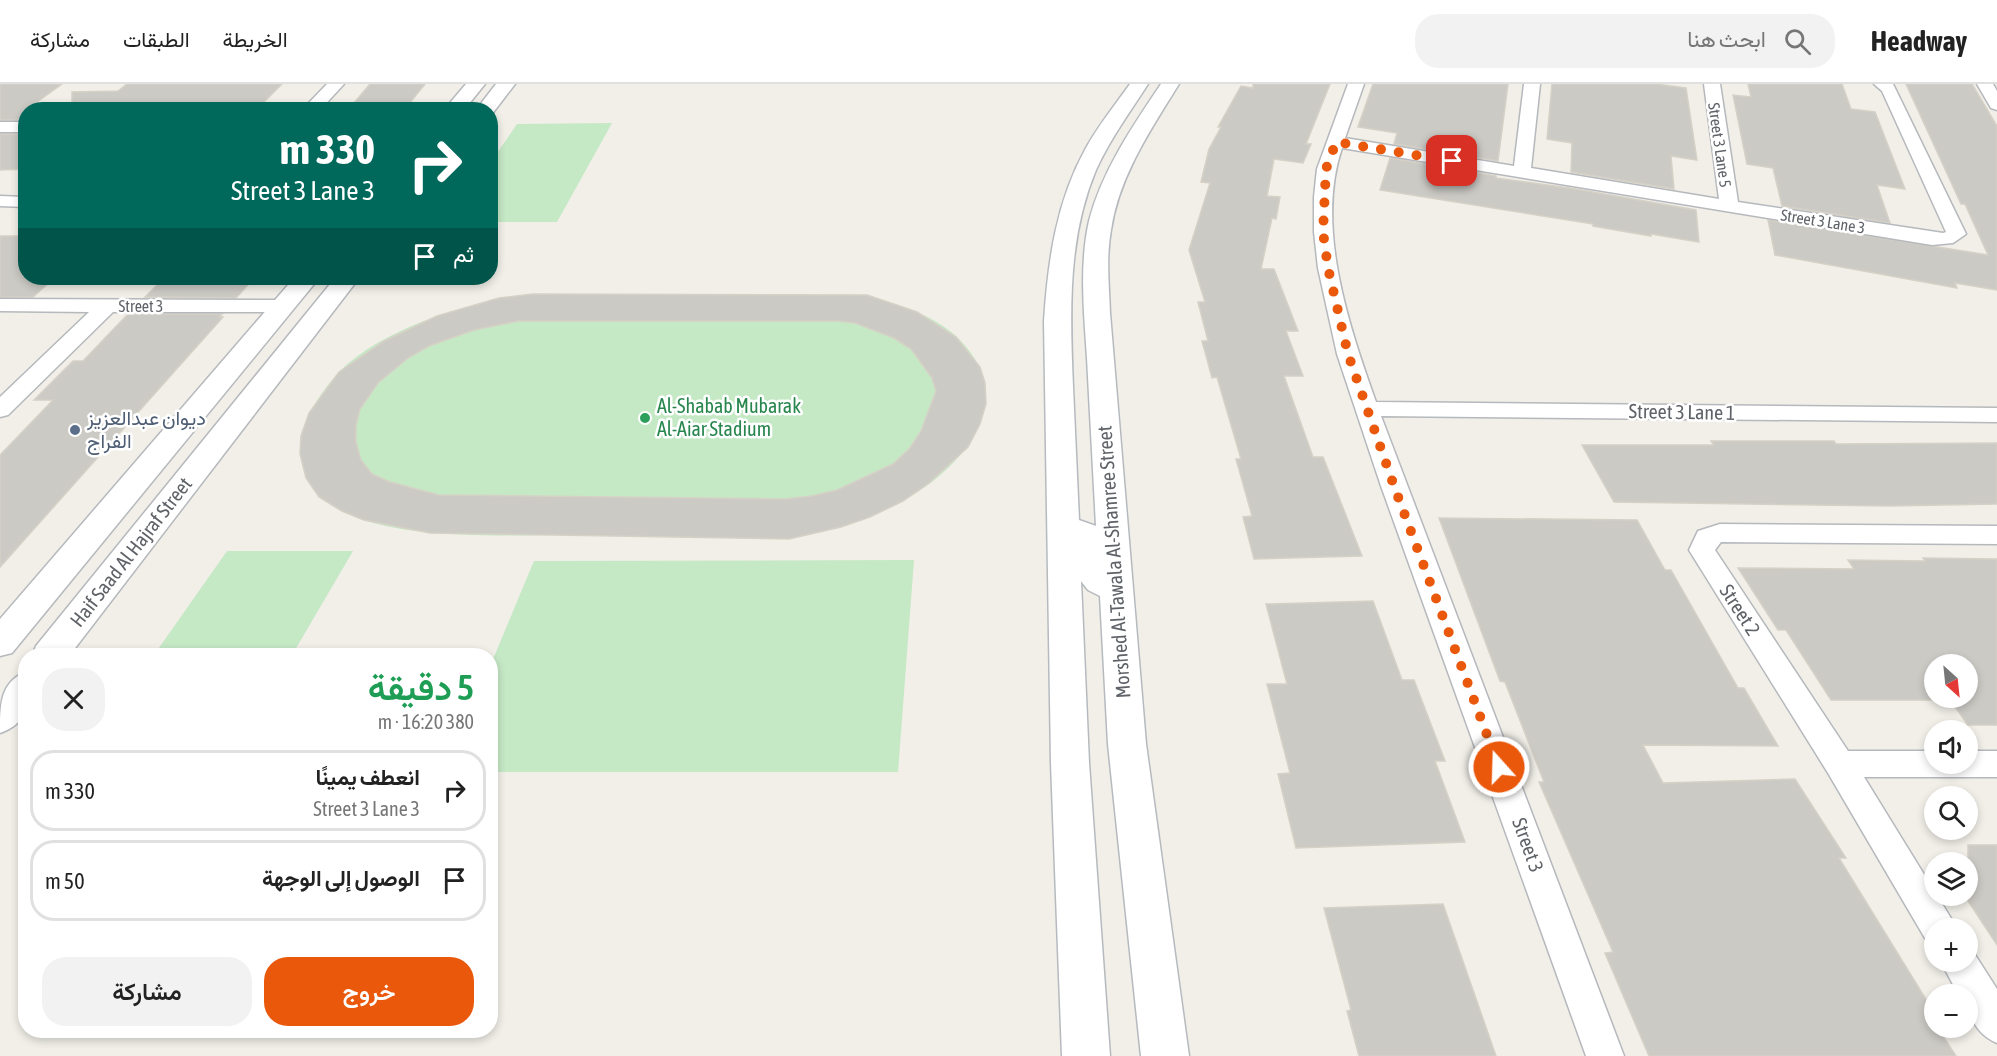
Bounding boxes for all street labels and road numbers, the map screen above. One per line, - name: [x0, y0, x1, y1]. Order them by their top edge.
- street label: Street 3 Lane 5: [1705, 101, 1735, 189]
- street label: Street 3 Lane 3: [1779, 205, 1867, 237]
- street label: Street 3: [119, 297, 163, 315]
- street label: Street 3 Lane 1: [1628, 399, 1736, 424]
- street label: Morshed Al-Tawala Al-Shamree Street: [1092, 425, 1135, 699]
- street label: Haif Saad Al Hajraf Street: [65, 472, 196, 631]
- street label: Street 2: [1716, 580, 1765, 639]
- street label: Street 3: [1508, 815, 1549, 875]

